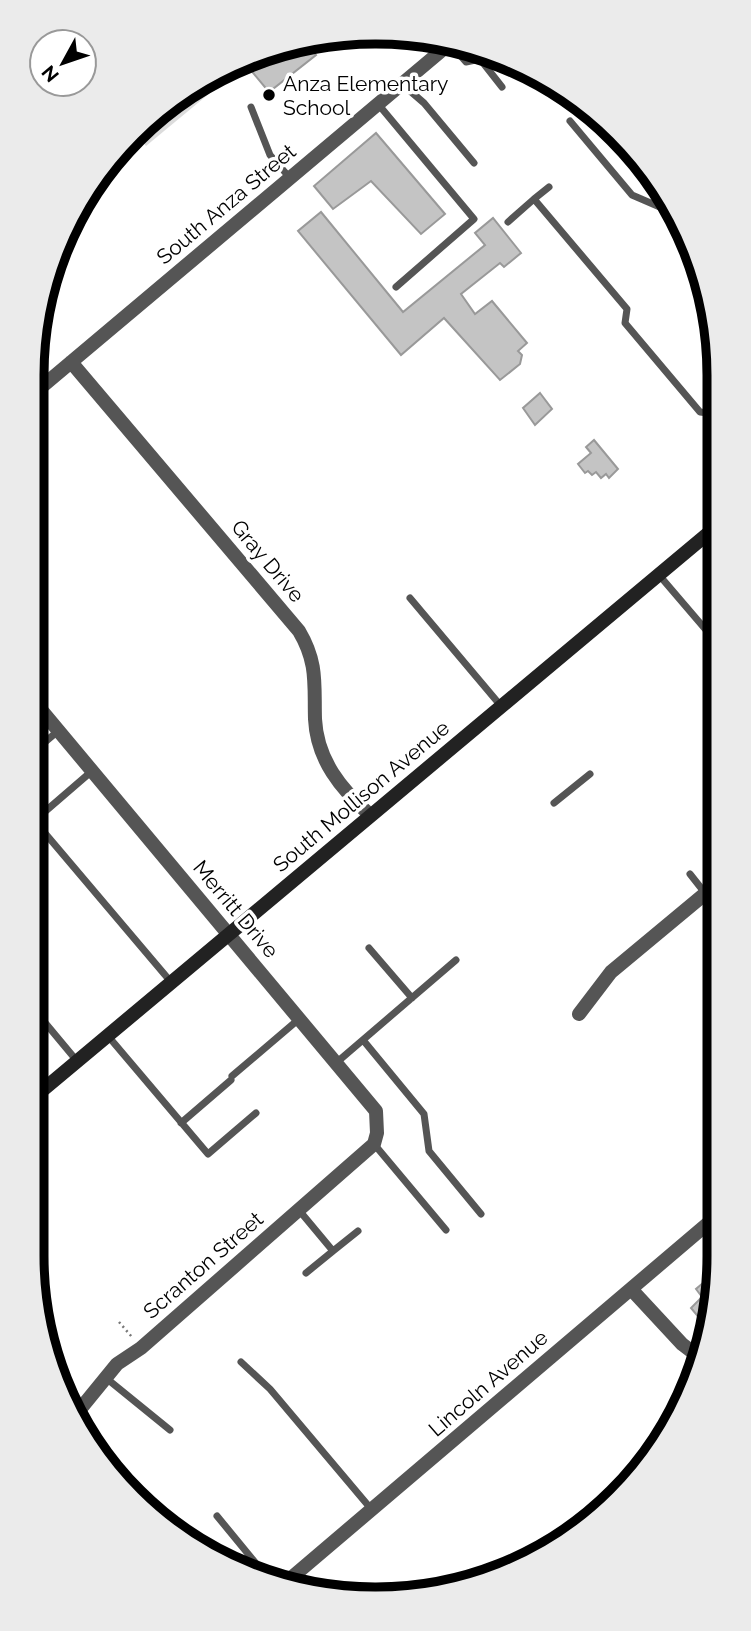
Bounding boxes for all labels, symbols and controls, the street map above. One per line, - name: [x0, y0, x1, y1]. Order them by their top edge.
- north arrow: [28, 28, 98, 98]
- text: N: [37, 61, 63, 87]
- place label: Anza Elementary School: [283, 71, 448, 120]
- marker: Anza Elementary School: [261, 87, 277, 103]
- street label: South Anza Street: [152, 139, 300, 269]
- street label: Gray Drive: [226, 515, 310, 607]
- street label: South Mollison Avenue: [268, 715, 454, 877]
- street label: Merritt Drive: [188, 855, 284, 963]
- street label: Scranton Street: [138, 1206, 268, 1324]
- street label: Lincoln Avenue: [423, 1325, 553, 1441]

